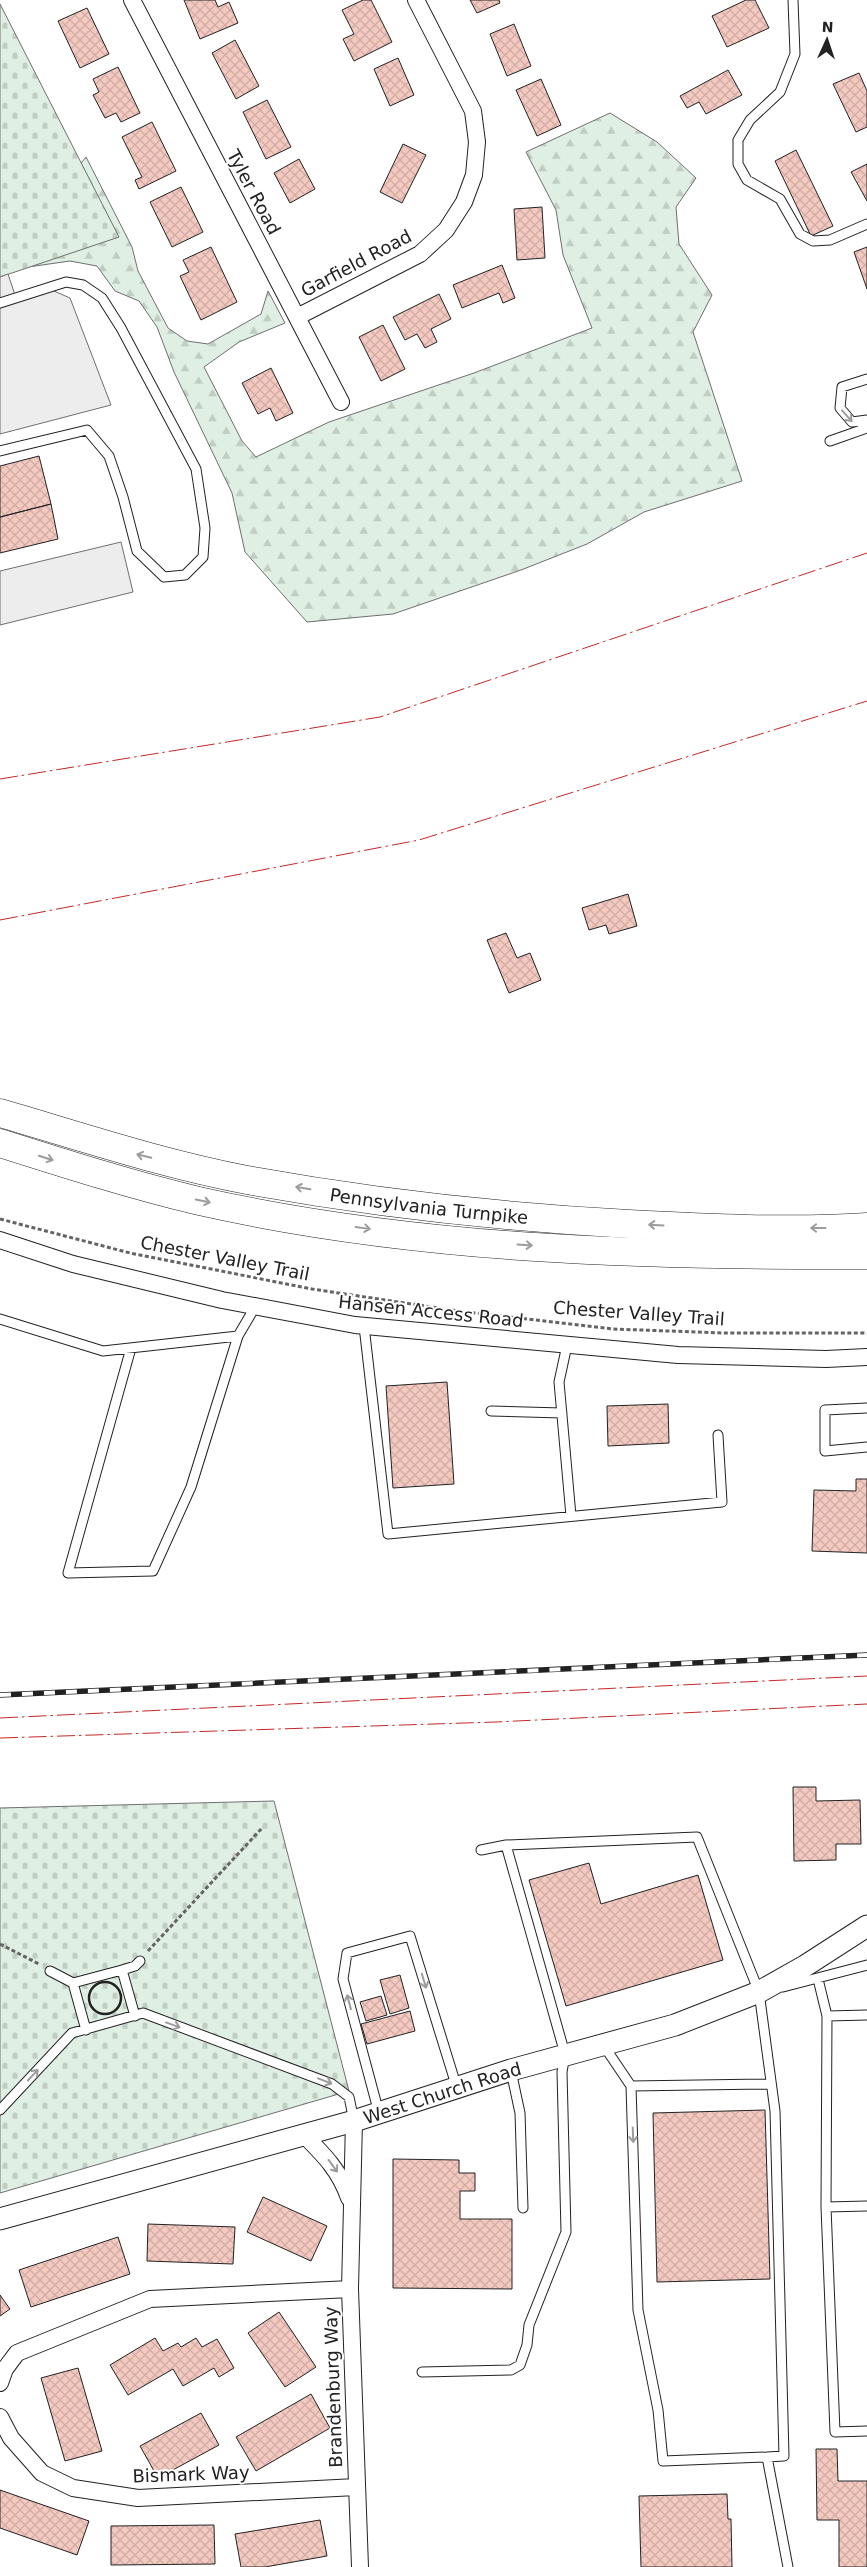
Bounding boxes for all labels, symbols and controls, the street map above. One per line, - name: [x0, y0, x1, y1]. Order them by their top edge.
- north arrow: [802, 15, 852, 65]
- text: N: [821, 19, 834, 35]
- street label: Tyler Road: [222, 145, 285, 238]
- street label: Garfield Road: [297, 225, 415, 301]
- one-way arrow: [841, 410, 853, 422]
- one-way arrow: [136, 1151, 152, 1160]
- one-way arrow: [38, 1153, 54, 1163]
- one-way arrow: [295, 1183, 311, 1193]
- street label: Pennsylvania Turnpike: [328, 1183, 529, 1227]
- one-way arrow: [195, 1197, 211, 1206]
- one-way arrow: [648, 1221, 664, 1230]
- one-way arrow: [811, 1223, 827, 1233]
- one-way arrow: [355, 1224, 371, 1234]
- street label: Chester Valley Trail: [139, 1231, 311, 1285]
- one-way arrow: [516, 1240, 532, 1250]
- street label: Hansen Access Road: [337, 1291, 525, 1331]
- street label: Chester Valley Trail: [553, 1297, 725, 1329]
- one-way arrow: [420, 1973, 429, 1989]
- one-way arrow: [344, 1994, 354, 2010]
- one-way arrow: [165, 2021, 180, 2030]
- street label: West Church Road: [361, 2057, 523, 2128]
- one-way arrow: [27, 2068, 39, 2081]
- one-way arrow: [317, 2077, 333, 2086]
- one-way arrow: [628, 2126, 638, 2143]
- one-way arrow: [328, 2159, 338, 2173]
- street label: Brandenburg Way: [320, 2306, 346, 2468]
- street label: Bismark Way: [132, 2461, 250, 2487]

